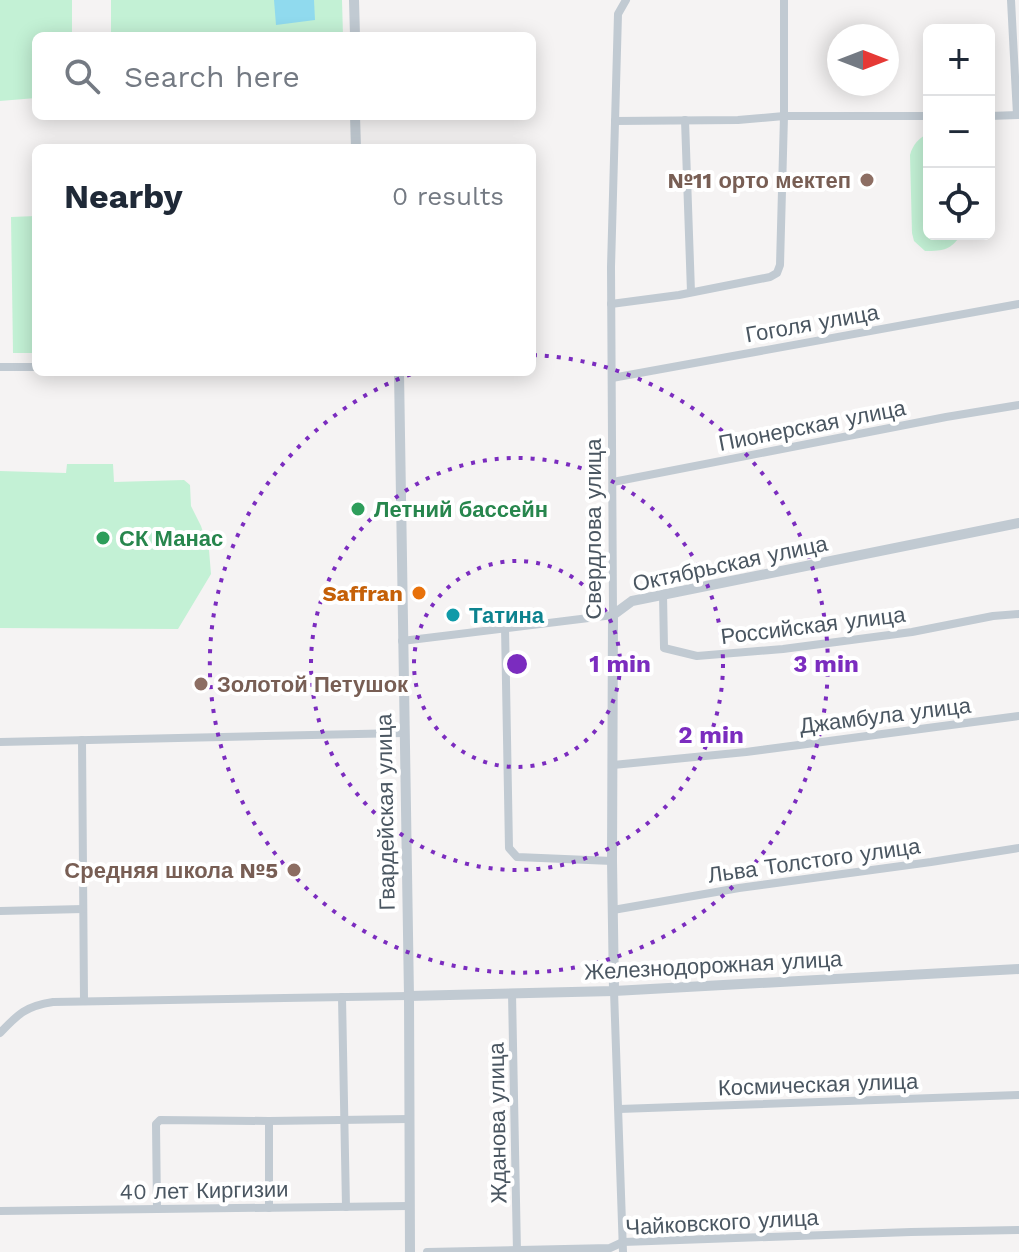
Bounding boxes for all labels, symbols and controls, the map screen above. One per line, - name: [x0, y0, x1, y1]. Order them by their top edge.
- north arrow: [827, 24, 899, 96]
- map controls: [923, 24, 995, 240]
- button: +: [923, 24, 995, 96]
- search box: [32, 32, 536, 120]
- icon: search: [60, 54, 104, 98]
- text: Search here: [124, 59, 300, 94]
- button: −: [923, 96, 995, 168]
- place label: №11 орто мектеп: [668, 168, 851, 193]
- button: locate: [923, 168, 995, 240]
- marker: №11 орто мектеп: [858, 171, 876, 189]
- text: Nearby: [64, 176, 183, 216]
- text: 0 results: [392, 181, 504, 211]
- street label: Гоголя улица: [744, 299, 881, 347]
- street label: Пионерская улица: [716, 395, 909, 456]
- street label: Свердлова улица: [581, 438, 606, 620]
- place label: Летний бассейн: [374, 497, 548, 522]
- marker: Летний бассейн: [349, 500, 367, 518]
- place label: СК Манас: [119, 526, 223, 551]
- marker: СК Манас: [94, 529, 112, 547]
- street label: Октябрьская улица: [630, 530, 831, 596]
- place label: Saffran: [323, 581, 403, 606]
- marker: Saffran: [410, 584, 428, 602]
- street label: Российская улица: [719, 602, 908, 649]
- place label: Татина: [469, 603, 545, 628]
- marker: Татина: [444, 606, 462, 624]
- centre of rings: [503, 650, 531, 678]
- text: 1 min: [589, 650, 651, 678]
- text: 3 min: [793, 650, 859, 678]
- place label: Золотой Петушок: [217, 672, 409, 697]
- marker: Золотой Петушок: [192, 675, 210, 693]
- street label: Джамбула улица: [798, 692, 973, 738]
- street label: Гвардейская улица: [371, 713, 400, 911]
- text: 2 min: [678, 721, 744, 749]
- street label: Льва Толстого улица: [706, 833, 923, 888]
- place label: Средняя школа №5: [64, 858, 278, 883]
- marker: Средняя школа №5: [285, 861, 303, 879]
- street label: Железнодорожная улица: [583, 946, 843, 985]
- street label: Жданова улица: [484, 1041, 511, 1204]
- street label: Космическая улица: [717, 1068, 919, 1100]
- street label: 40 лет Киргизии: [119, 1177, 289, 1204]
- street label: Чайковского улица: [625, 1205, 820, 1240]

